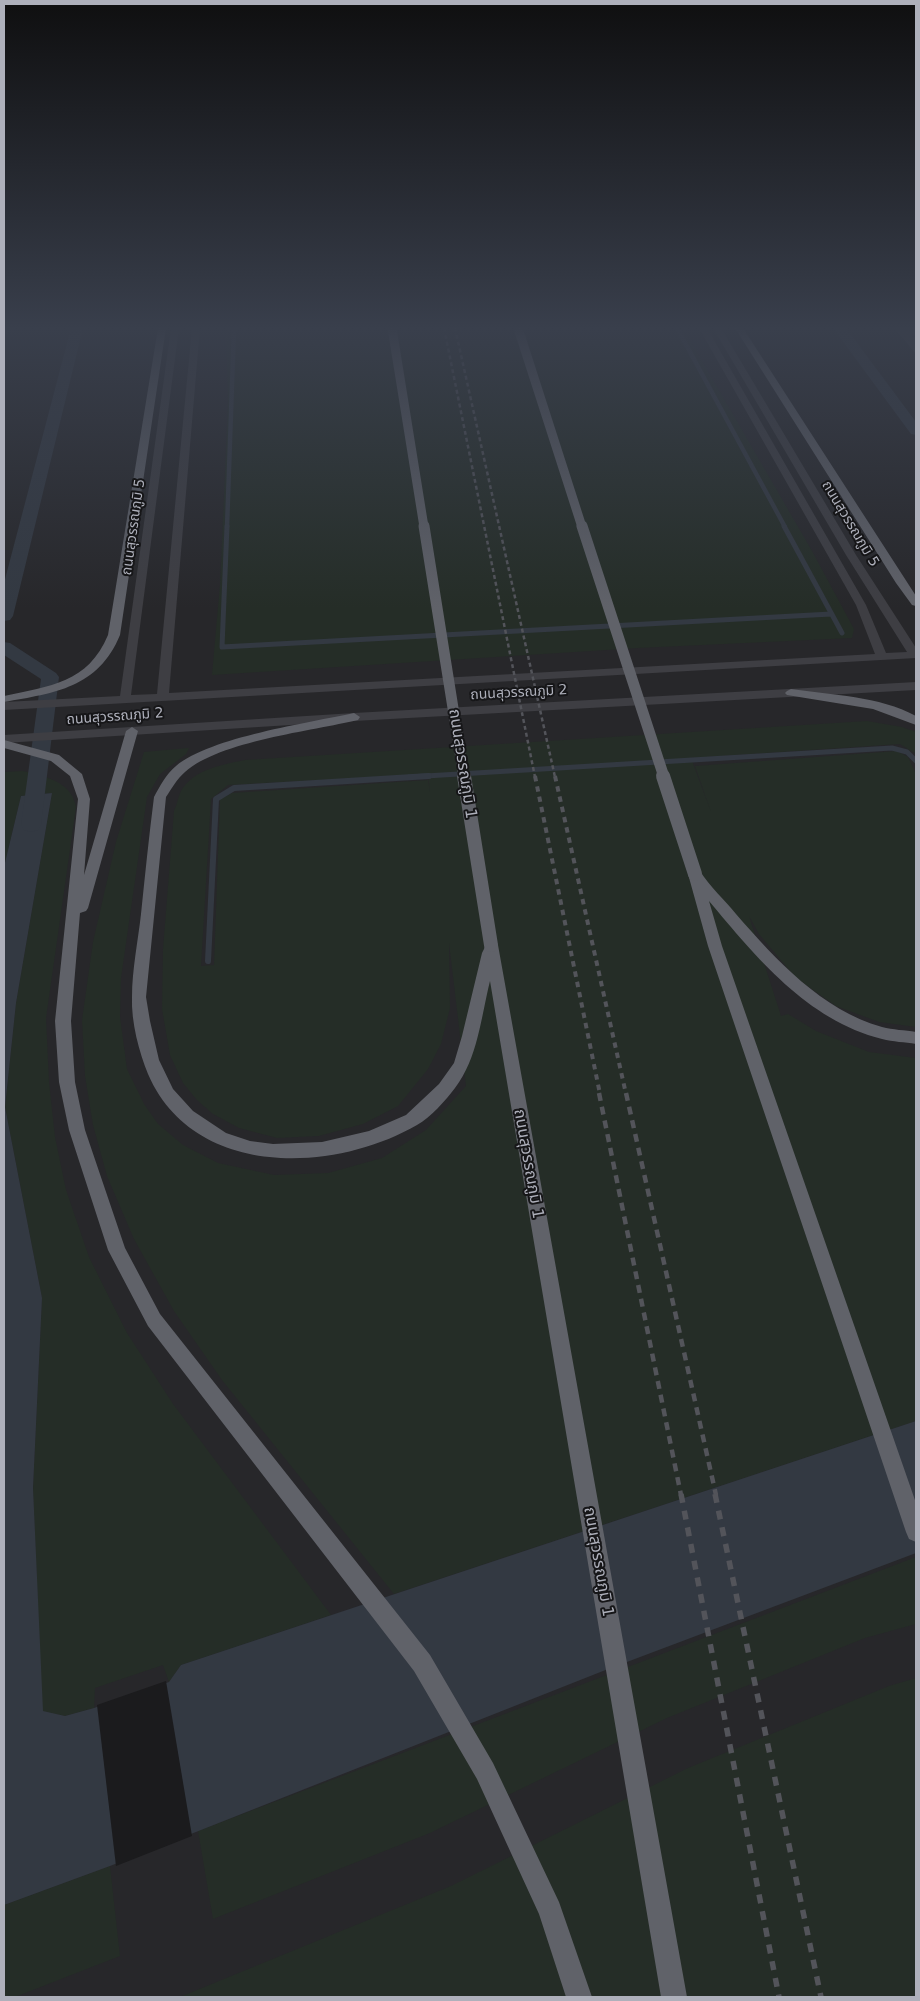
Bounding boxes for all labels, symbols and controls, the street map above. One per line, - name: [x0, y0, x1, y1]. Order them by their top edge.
- street label: ถนนสุวรรณภูมิ 5: [119, 478, 149, 576]
- street label: ถนนสุวรรณภูมิ 5: [818, 478, 882, 570]
- street label: ถนนสุวรรณภูมิ 2: [470, 682, 568, 704]
- street label: ถนนสุวรรณภูมิ 2: [66, 705, 164, 729]
- street label: ถนนสุวรรณภูมิ 1: [444, 708, 480, 820]
- street label: ถนนสุวรรณภูมิ 1: [509, 1108, 547, 1220]
- street label: ถนนสุวรรณภูมิ 1: [579, 1506, 617, 1618]

